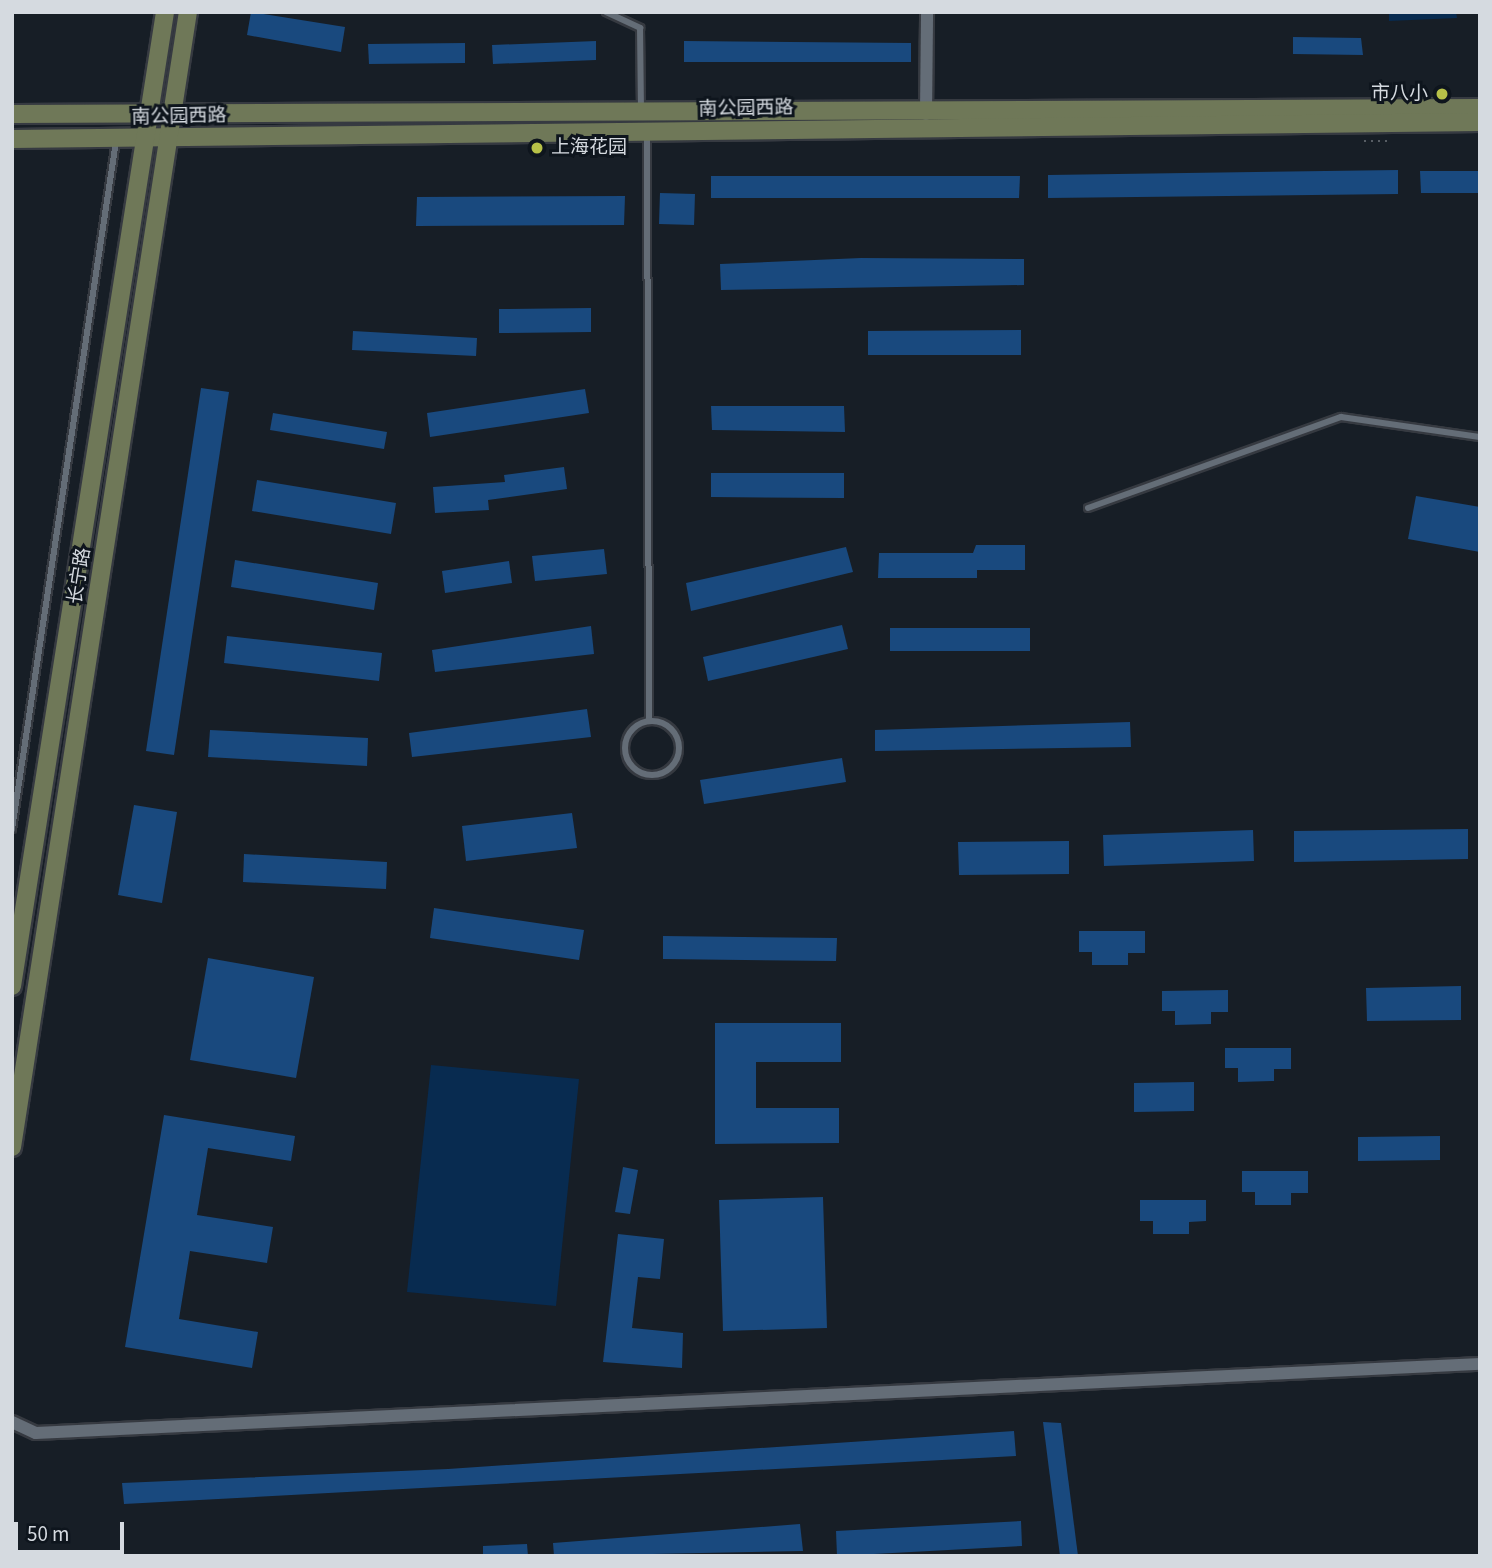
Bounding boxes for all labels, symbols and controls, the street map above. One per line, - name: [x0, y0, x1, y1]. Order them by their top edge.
- place label: 市八小: [1371, 83, 1428, 105]
- marker: 市八小: [1434, 86, 1450, 102]
- street label: 南公园西路: [698, 97, 794, 121]
- street label: 南公园西路: [131, 105, 227, 129]
- place label: 上海花园: [551, 137, 627, 159]
- marker: 上海花园: [529, 140, 545, 156]
- street label: 长宁路: [64, 546, 96, 606]
- scale bar: [18, 1508, 128, 1552]
- text: 50 m: [27, 1519, 69, 1549]

